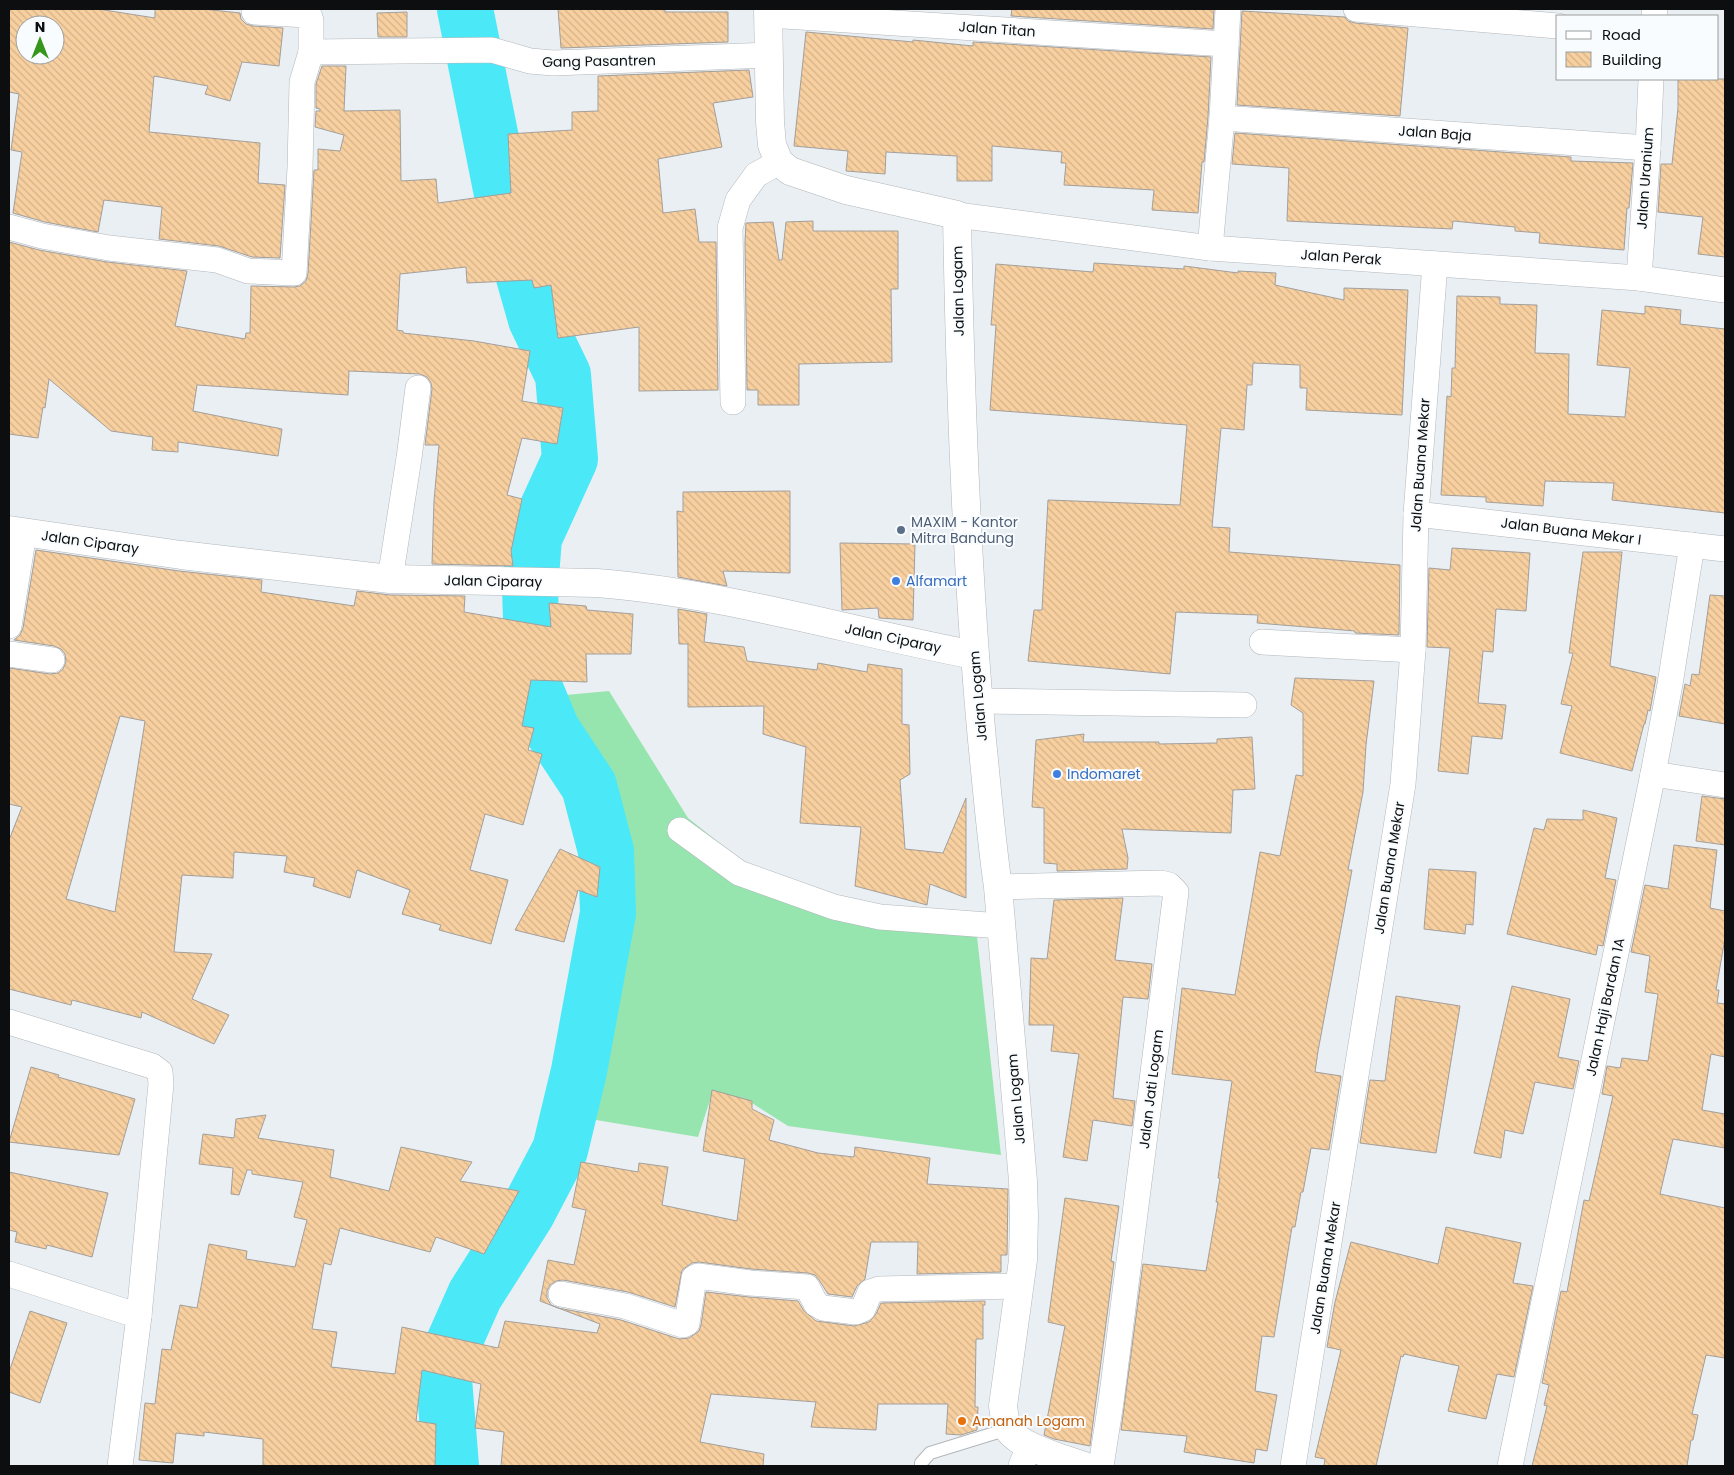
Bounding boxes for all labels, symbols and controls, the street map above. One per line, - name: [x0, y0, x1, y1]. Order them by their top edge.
- north arrow: [15, 15, 65, 65]
- legend: [1556, 15, 1719, 80]
- street label: Jalan Titan: [958, 16, 1036, 42]
- text: N: [35, 17, 45, 37]
- text: Road: [1602, 24, 1641, 45]
- text: Building: [1602, 49, 1662, 70]
- street label: Gang Pasantren: [542, 50, 656, 72]
- street label: Jalan Baja: [1398, 120, 1472, 146]
- street label: Jalan Uranium: [1631, 126, 1659, 230]
- street label: Jalan Perak: [1300, 244, 1383, 270]
- street label: Jalan Logam: [947, 245, 969, 337]
- street label: Jalan Buana Mekar: [1405, 397, 1435, 533]
- place label: MAXIM - Kantor Mitra Bandung: [911, 512, 1018, 548]
- street label: Jalan Buana Mekar I: [1500, 512, 1642, 550]
- marker: MAXIM - Kantor Mitra Bandung: [895, 524, 907, 536]
- street label: Jalan Ciparay: [40, 525, 140, 559]
- street label: Jalan Ciparay: [444, 570, 542, 592]
- place label: Alfamart: [906, 571, 967, 591]
- marker: Alfamart: [890, 575, 902, 587]
- street label: Jalan Ciparay: [843, 618, 943, 658]
- street label: Jalan Logam: [964, 650, 992, 742]
- place label: Indomaret: [1067, 764, 1141, 784]
- marker: Indomaret: [1051, 768, 1063, 780]
- street label: Jalan Buana Mekar: [1369, 800, 1409, 936]
- street label: Jalan Haji Bardan 1A: [1581, 936, 1629, 1078]
- street label: Jalan Jati Logam: [1134, 1028, 1168, 1150]
- street label: Jalan Logam: [1002, 1053, 1030, 1145]
- street label: Jalan Buana Mekar: [1305, 1200, 1345, 1336]
- place label: Amanah Logam: [972, 1411, 1085, 1431]
- marker: Amanah Logam: [956, 1415, 968, 1427]

